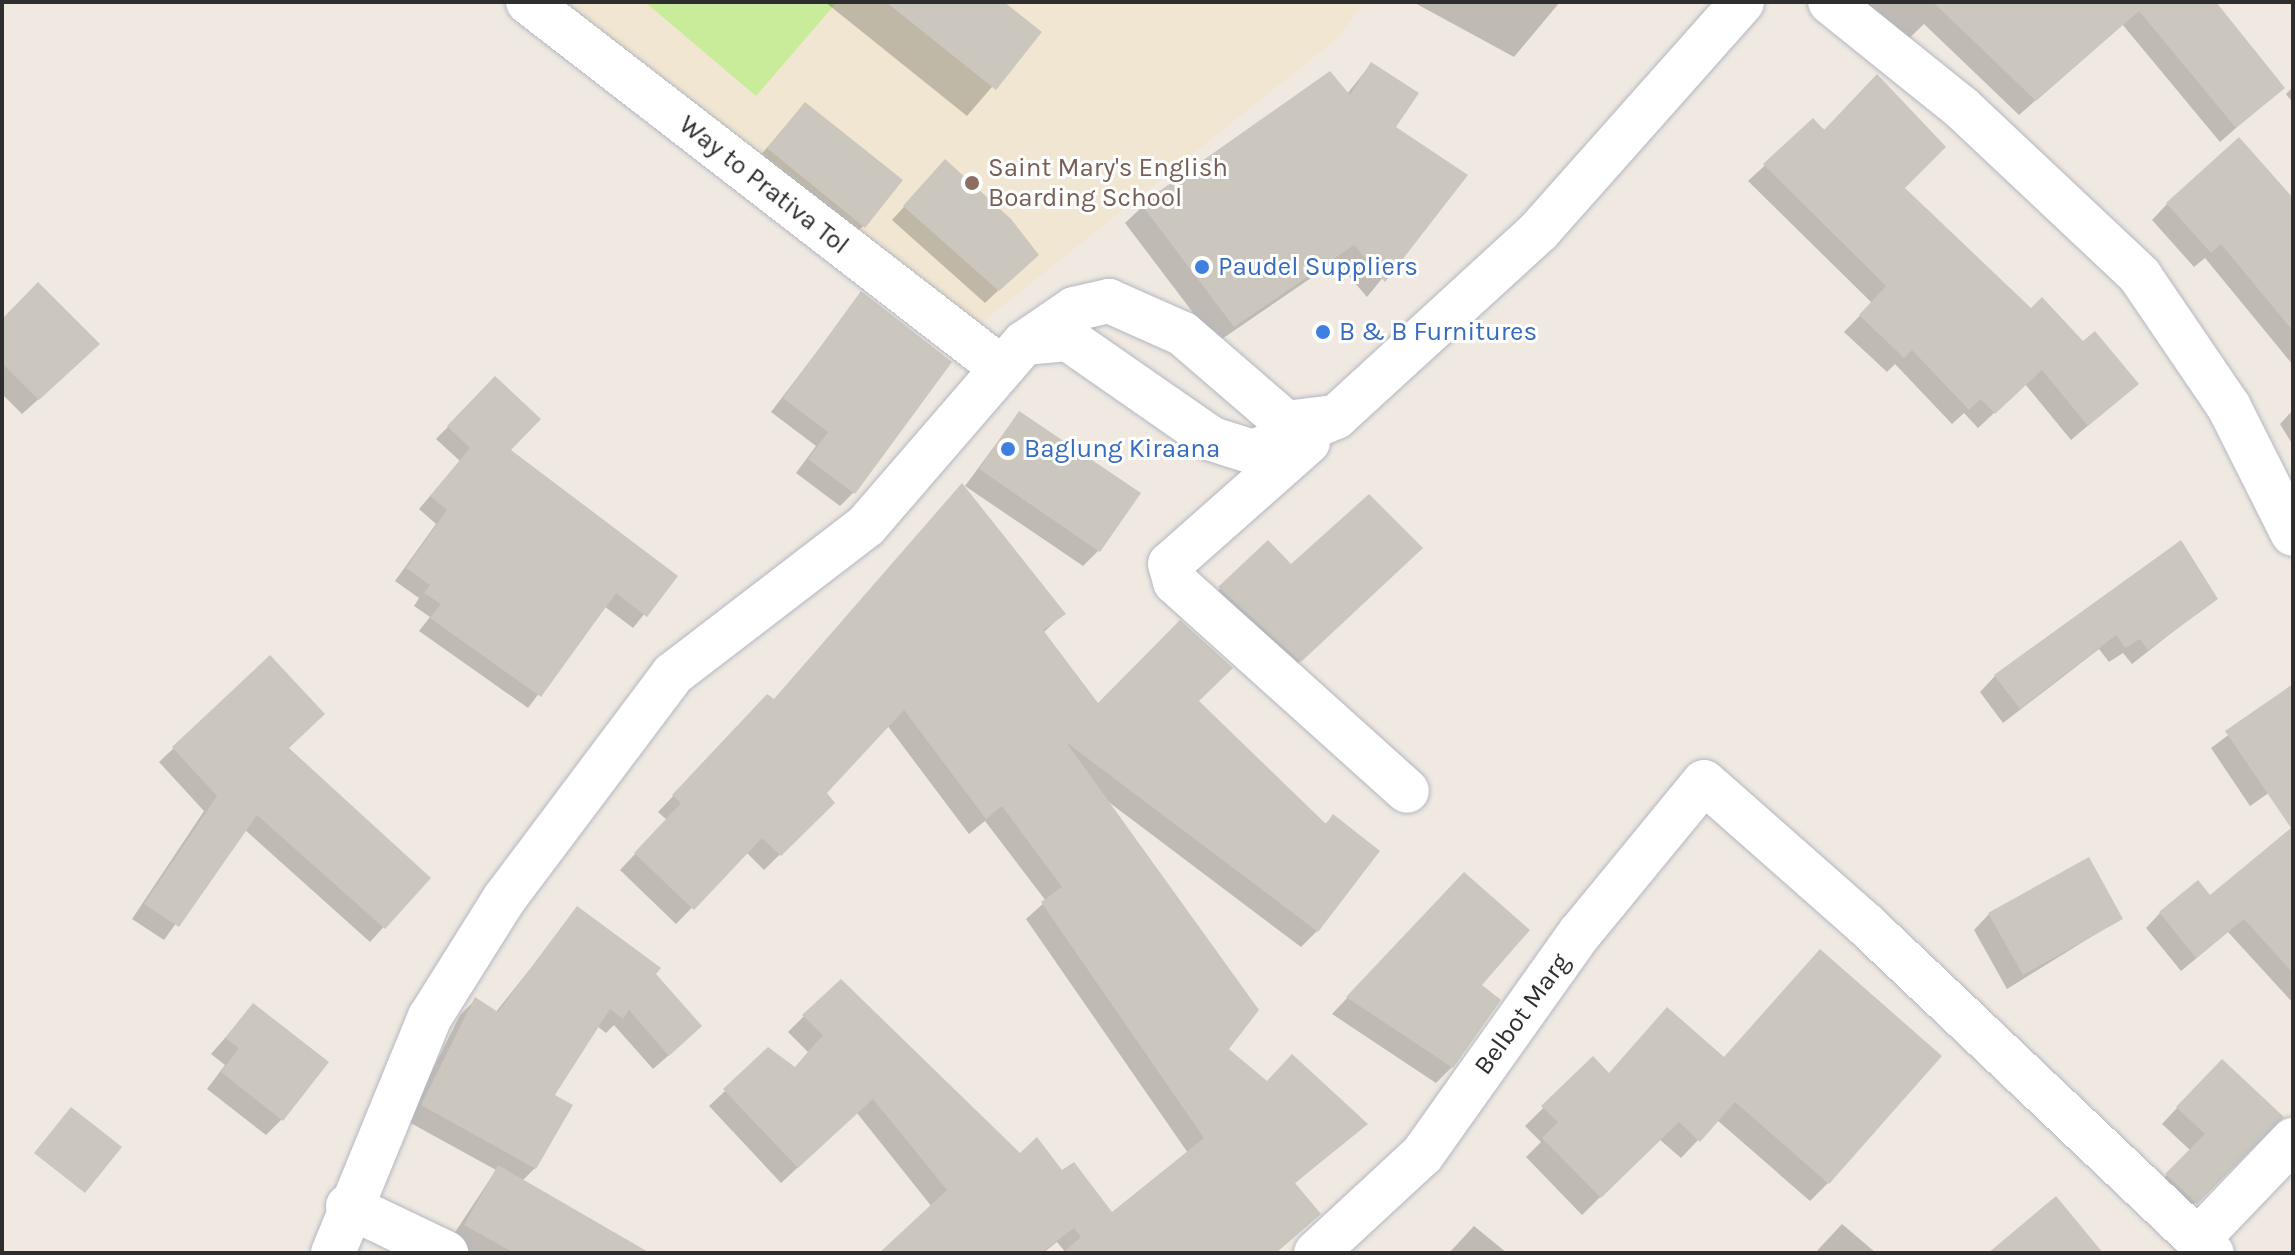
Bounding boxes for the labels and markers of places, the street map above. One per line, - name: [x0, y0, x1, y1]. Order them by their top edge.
- place label: Saint Mary's English Boarding School: [988, 152, 1228, 214]
- marker: Saint Mary's English Boarding School: [963, 174, 981, 192]
- place label: Paudel Suppliers: [1218, 251, 1418, 283]
- marker: Paudel Suppliers: [1193, 258, 1211, 276]
- place label: B & B Furnitures: [1339, 316, 1537, 348]
- marker: B & B Furnitures: [1314, 323, 1332, 341]
- place label: Baglung Kiraana: [1024, 433, 1220, 465]
- marker: Baglung Kiraana: [999, 440, 1017, 458]

